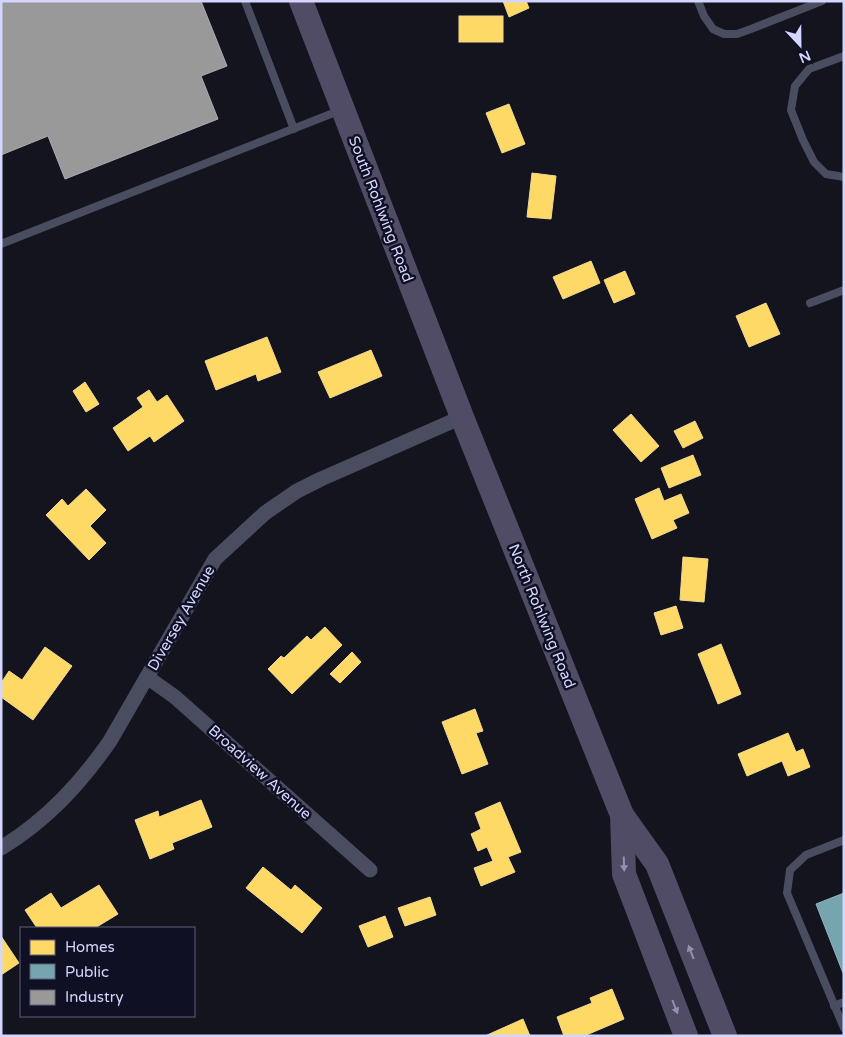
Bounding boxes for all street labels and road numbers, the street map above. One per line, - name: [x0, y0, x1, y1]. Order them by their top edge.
- street label: South Rohlwing Road: [345, 134, 417, 284]
- street label: North Rohlwing Road: [505, 541, 579, 691]
- street label: Diversey Avenue: [144, 562, 218, 674]
- street label: Broadview Avenue: [205, 721, 315, 823]

